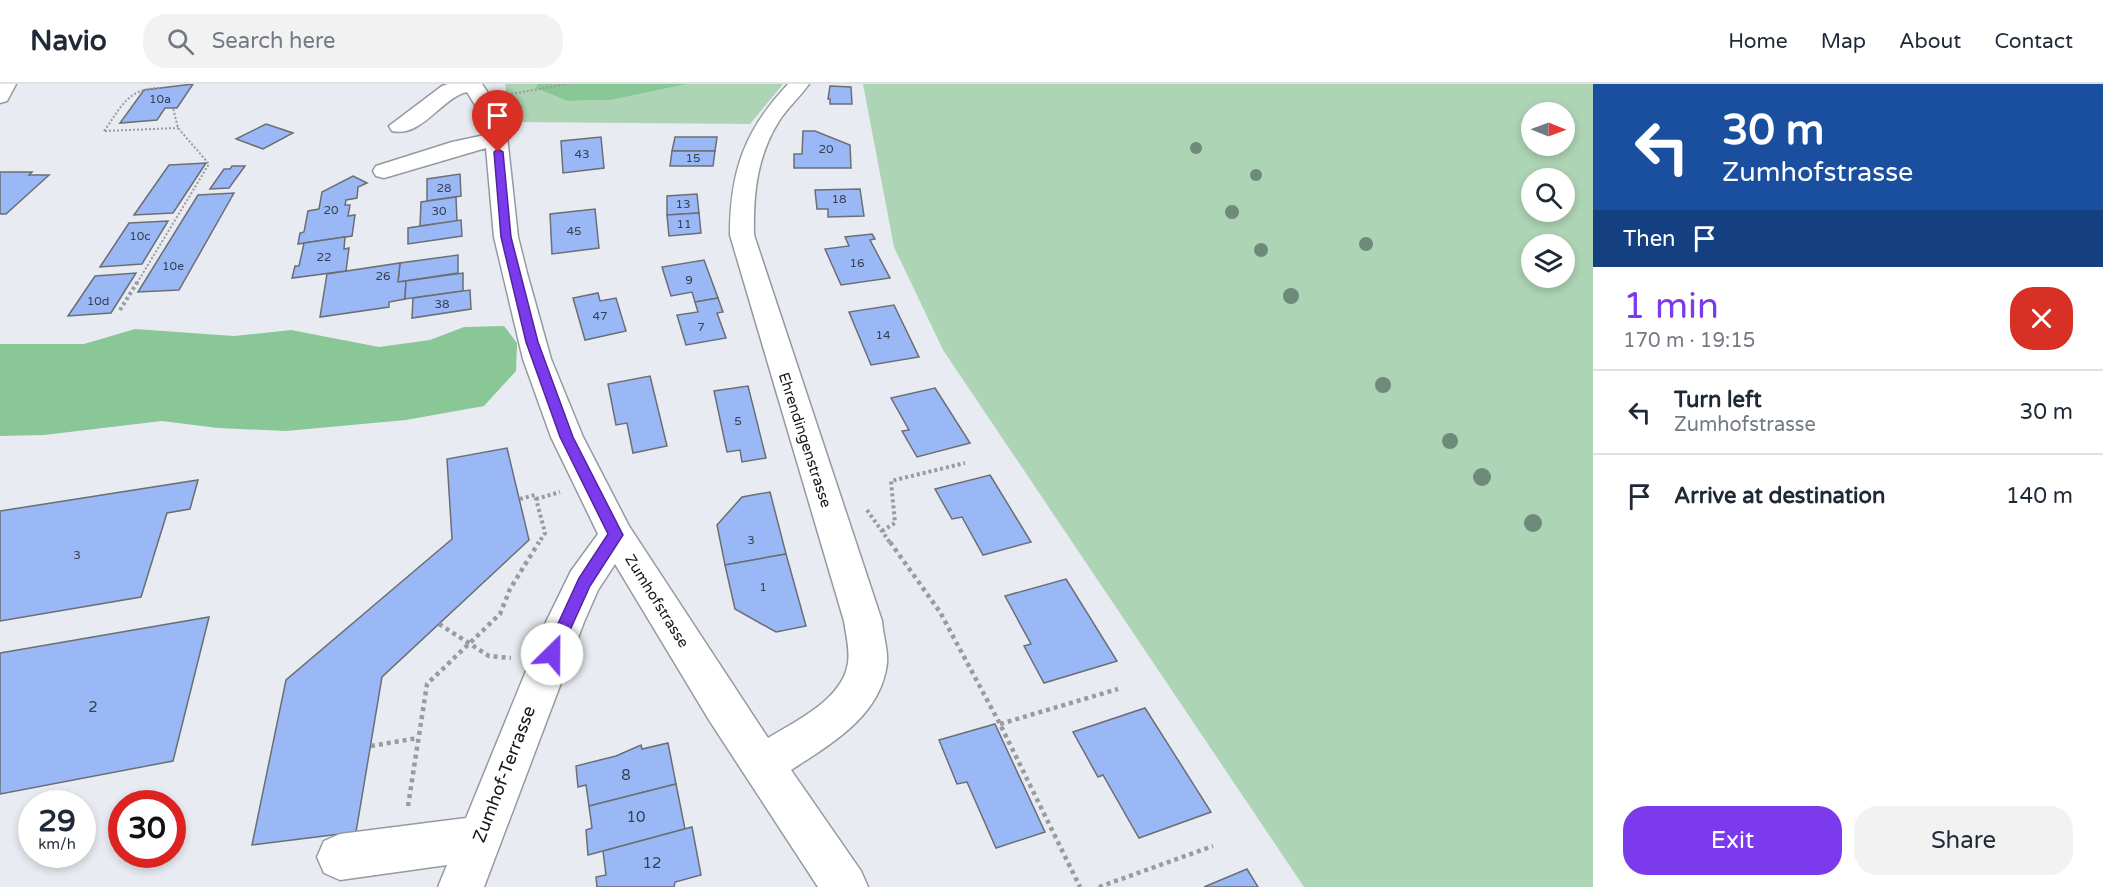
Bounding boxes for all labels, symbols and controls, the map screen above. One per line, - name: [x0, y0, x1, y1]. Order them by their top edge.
- search box: [143, 14, 563, 68]
- text: Navio: [30, 24, 107, 58]
- icon: search: [164, 25, 197, 58]
- text: Search here: [212, 28, 336, 54]
- text: Home: [1728, 29, 1788, 54]
- text: Map: [1821, 29, 1866, 54]
- text: About: [1899, 29, 1961, 54]
- text: Contact: [1994, 29, 2073, 54]
- pin: [472, 90, 523, 152]
- house number: 10a: [149, 92, 171, 106]
- icon: arrive: [481, 99, 514, 132]
- north arrow: [1521, 102, 1575, 156]
- map controls: [1521, 102, 1575, 288]
- text: 30 m: [1722, 105, 1824, 156]
- icon: left: [1623, 108, 1701, 186]
- house number: 20: [818, 142, 834, 156]
- house number: 43: [574, 147, 590, 161]
- house number: 15: [685, 151, 701, 165]
- text: Zumhofstrasse: [1722, 156, 1913, 189]
- button: search: [1521, 168, 1575, 222]
- house number: 28: [436, 181, 452, 195]
- house number: 18: [831, 192, 847, 206]
- house number: 13: [675, 197, 691, 211]
- house number: 20: [323, 203, 339, 217]
- house number: 30: [431, 204, 447, 218]
- house number: 11: [676, 217, 692, 231]
- icon: arrive: [1688, 222, 1721, 255]
- house number: 45: [566, 224, 582, 238]
- text: Then: [1623, 226, 1676, 252]
- house number: 10c: [129, 229, 151, 243]
- button: layers: [1521, 234, 1575, 288]
- house number: 22: [316, 250, 332, 264]
- house number: 16: [849, 256, 865, 270]
- house number: 10e: [162, 259, 184, 273]
- house number: 26: [375, 269, 391, 283]
- house number: 9: [685, 273, 693, 287]
- text: 1 min: [1623, 285, 1719, 328]
- button: close: [2010, 287, 2073, 350]
- house number: 10d: [87, 294, 109, 308]
- house number: 38: [434, 297, 450, 311]
- house number: 47: [592, 309, 608, 323]
- house number: 7: [697, 320, 705, 334]
- house number: 14: [875, 328, 891, 342]
- text: 170 m · 19:15: [1623, 329, 1755, 353]
- street label: Ehrendingenstrasse: [775, 370, 835, 510]
- text: Turn left: [1674, 387, 1762, 413]
- icon: left: [1623, 396, 1656, 429]
- text: 30 m: [2019, 399, 2073, 425]
- text: Zumhofstrasse: [1674, 413, 1816, 437]
- house number: 5: [734, 414, 742, 428]
- icon: arrive: [1623, 480, 1656, 513]
- text: Arrive at destination: [1674, 483, 1885, 509]
- text: 140 m: [2006, 483, 2073, 509]
- house number: 3: [747, 533, 755, 547]
- house number: 3: [73, 548, 81, 562]
- street label: Zumhofstrasse: [621, 551, 693, 651]
- house number: 1: [759, 580, 767, 594]
- position arrow: [520, 622, 584, 686]
- house number: 2: [88, 698, 98, 716]
- street label: Zumhof-Terrasse: [468, 703, 540, 845]
- house number: 8: [621, 766, 631, 784]
- speed limit sign: 30: [108, 790, 186, 868]
- text: 29: [38, 803, 76, 840]
- button: Exit: [1623, 806, 1842, 875]
- button: Share: [1854, 806, 2073, 875]
- house number: 10: [627, 808, 645, 826]
- text: km/h: [38, 835, 76, 853]
- house number: 12: [643, 854, 661, 872]

